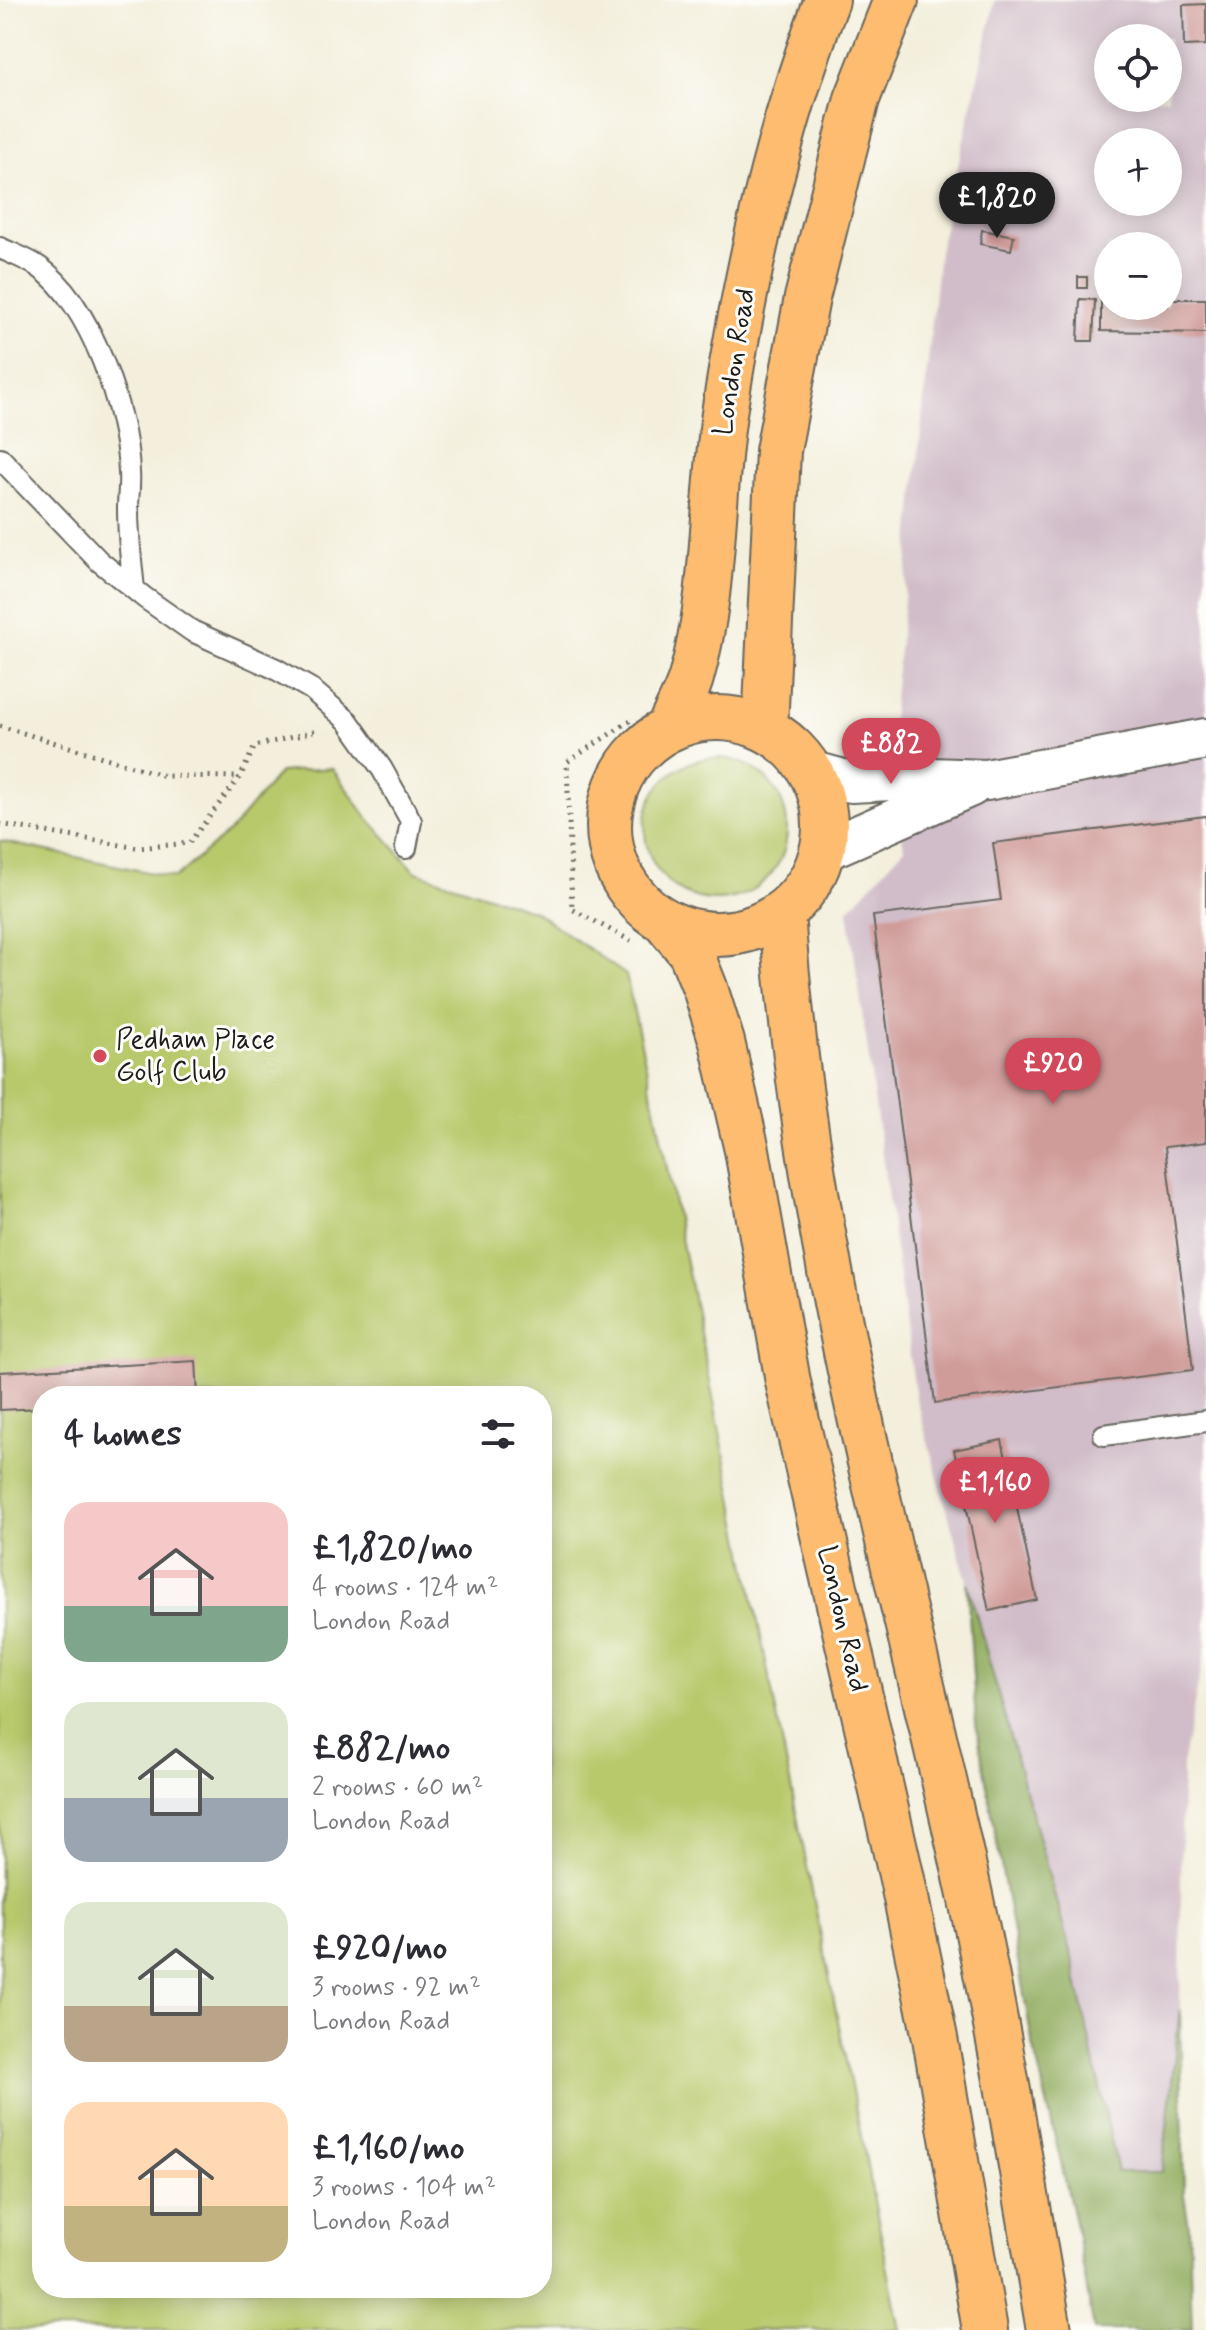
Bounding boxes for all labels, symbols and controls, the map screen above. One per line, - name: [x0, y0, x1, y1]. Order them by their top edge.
- map controls: [1094, 24, 1182, 320]
- button: locate: [1094, 24, 1182, 112]
- button: +: [1094, 128, 1182, 216]
- pin: £1,820: [932, 172, 1062, 240]
- text: £1,820: [957, 181, 1037, 215]
- button: −: [1094, 232, 1182, 320]
- street label: London Road: [705, 286, 765, 438]
- pin: £882: [844, 718, 938, 786]
- text: £882: [860, 727, 922, 761]
- place label: Pedham Place Golf Club: [116, 1022, 275, 1091]
- pin: £920: [1006, 1038, 1100, 1106]
- marker: Pedham Place Golf Club: [91, 1047, 109, 1065]
- text: £920: [1023, 1047, 1083, 1081]
- text: 4 homes: [64, 1412, 182, 1457]
- icon: filters: [476, 1412, 520, 1456]
- pin: £1,160: [930, 1457, 1060, 1525]
- text: £1,160: [958, 1466, 1032, 1500]
- text: £1,820/mo: [312, 1526, 473, 1571]
- icon: home: [128, 1534, 224, 1630]
- street label: London Road: [807, 1542, 877, 1696]
- text: 4 rooms · 124 m²: [312, 1571, 498, 1605]
- text: London Road: [312, 1605, 450, 1639]
- text: £882/mo: [312, 1726, 450, 1771]
- icon: home: [128, 1734, 224, 1830]
- text: 2 rooms · 60 m²: [312, 1771, 483, 1805]
- text: London Road: [312, 1805, 450, 1839]
- text: £920/mo: [312, 1926, 447, 1971]
- icon: home: [128, 1934, 224, 2030]
- text: 3 rooms · 92 m²: [312, 1971, 481, 2005]
- text: London Road: [312, 2005, 450, 2039]
- text: £1,160/mo: [312, 2126, 465, 2171]
- icon: home: [128, 2134, 224, 2230]
- text: 3 rooms · 104 m²: [312, 2171, 496, 2205]
- text: London Road: [312, 2205, 450, 2239]

